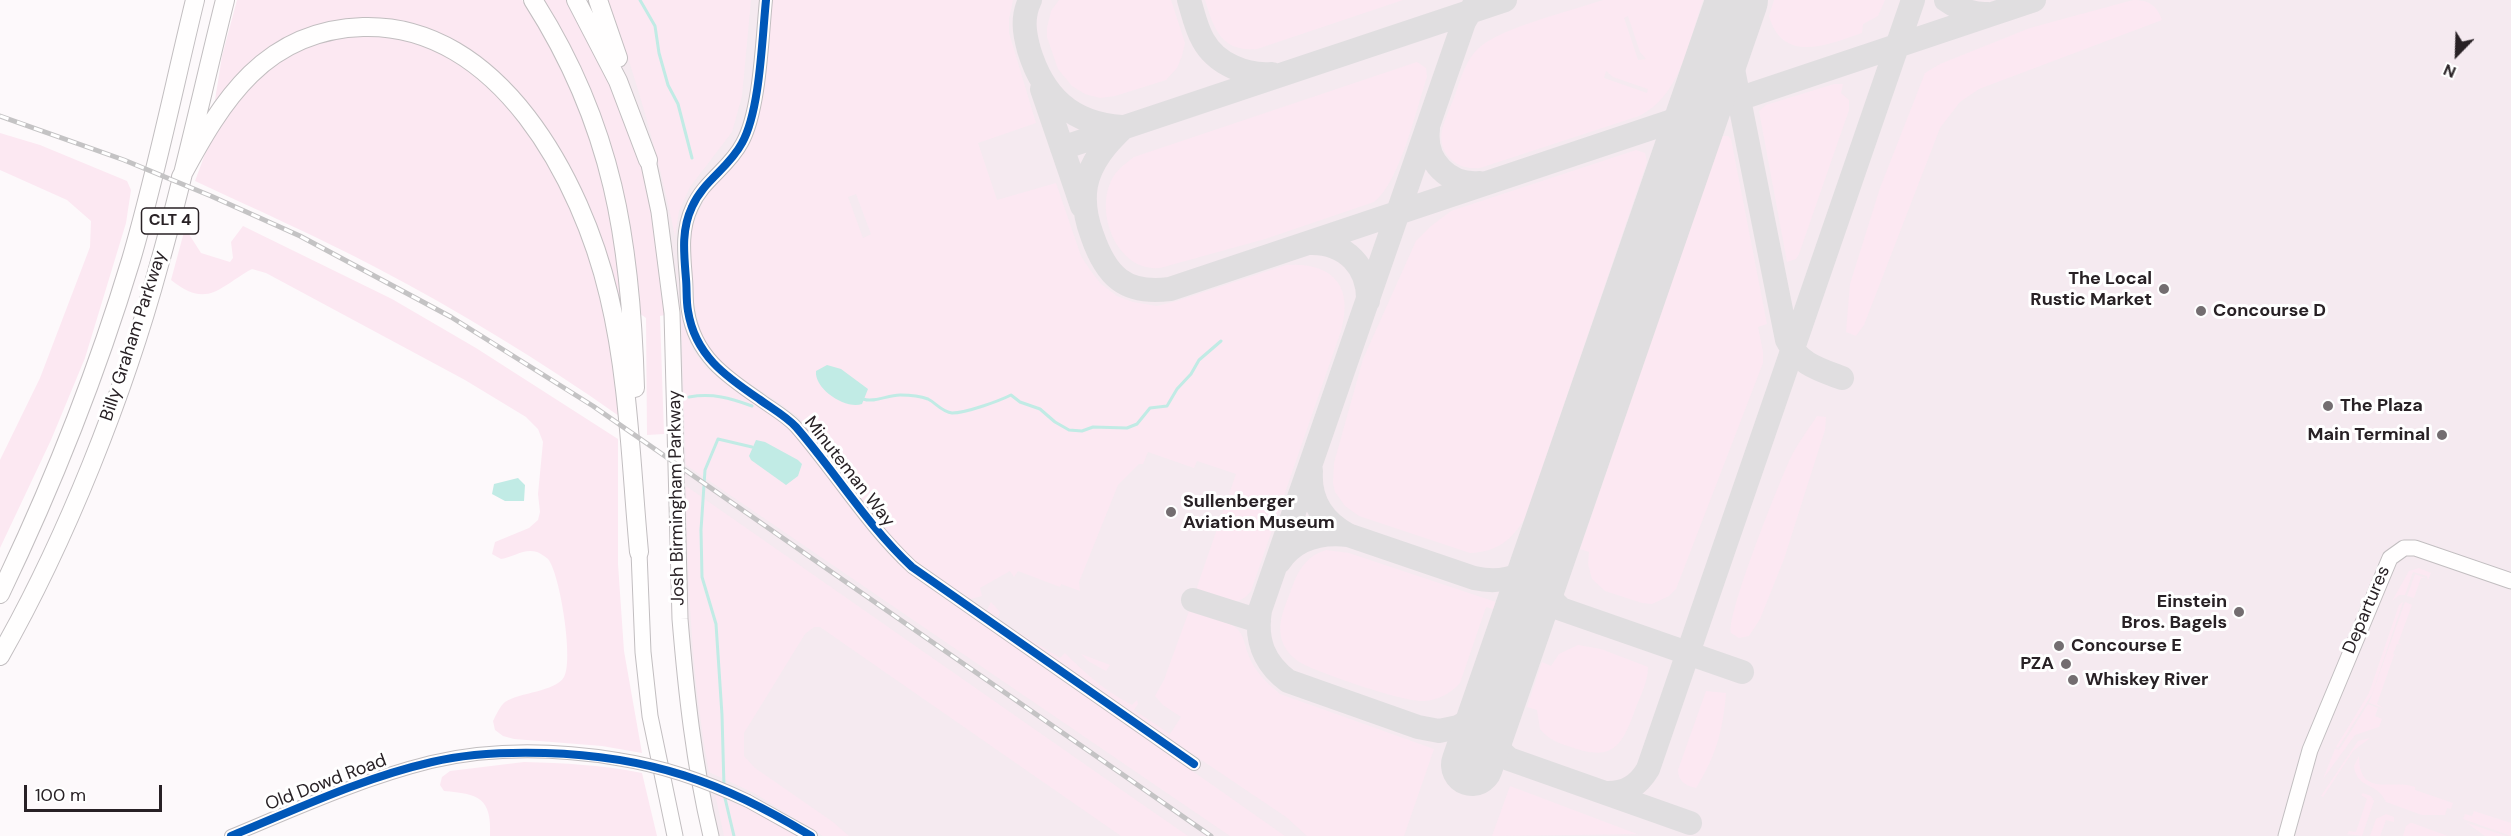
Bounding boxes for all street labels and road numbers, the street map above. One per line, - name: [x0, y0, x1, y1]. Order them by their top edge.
- road number: CLT 4: [142, 208, 198, 234]
- street label: Billy Graham Parkway: [96, 248, 172, 424]
- street label: Josh Birmingham Parkway: [664, 390, 690, 606]
- street label: Minuteman Way: [799, 412, 899, 532]
- street label: Departures: [2339, 563, 2395, 657]
- street label: Old Dowd Road: [262, 750, 390, 816]

